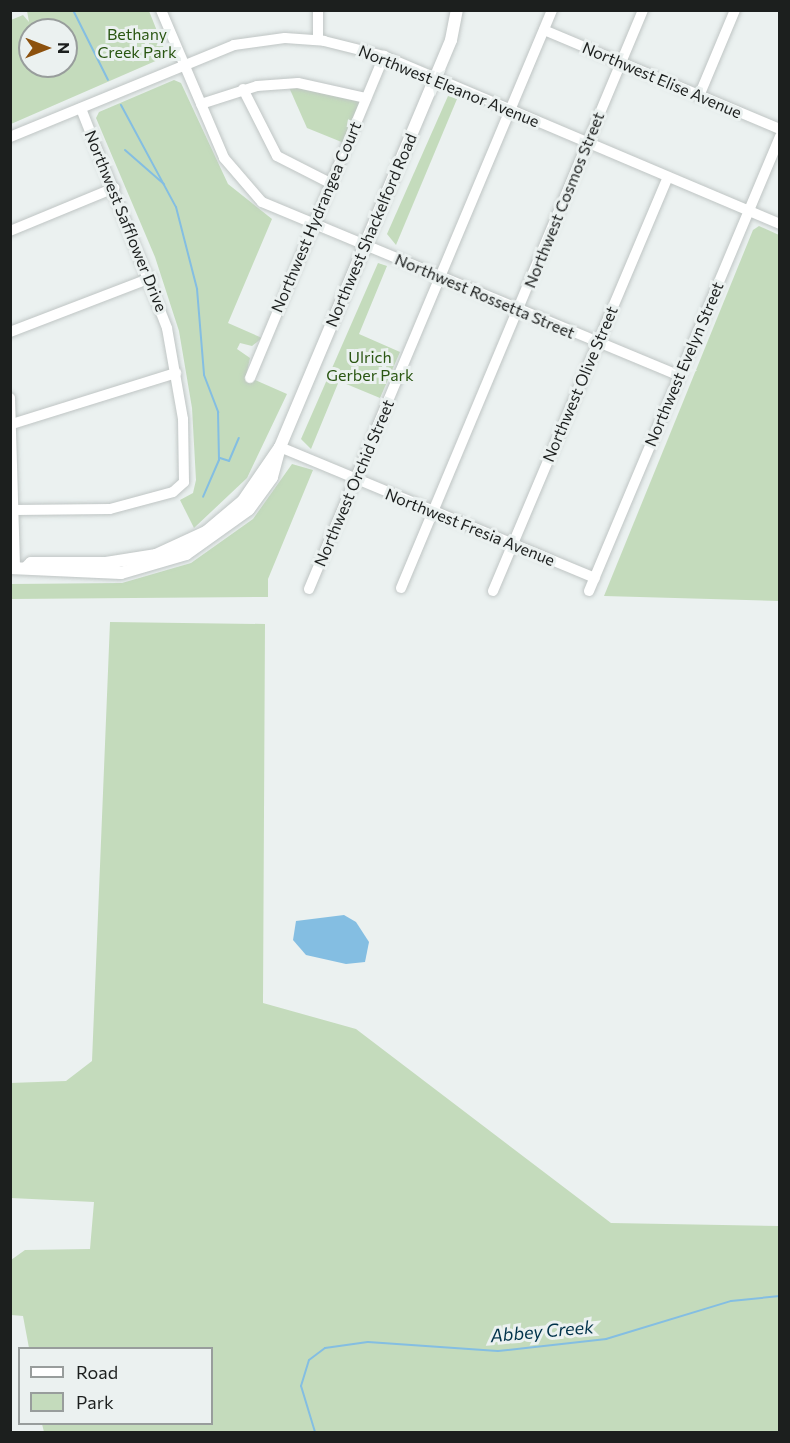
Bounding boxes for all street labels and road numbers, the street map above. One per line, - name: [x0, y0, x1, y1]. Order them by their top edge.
- street label: Northwest Elise Avenue: [579, 38, 745, 122]
- street label: Northwest Eleanor Avenue: [356, 41, 542, 131]
- street label: Northwest Cosmos Street: [520, 109, 608, 291]
- street label: Northwest Hydrangea Court: [267, 119, 365, 315]
- street label: Northwest Safflower Drive: [81, 128, 171, 314]
- street label: Northwest Shackelford Road: [321, 130, 421, 330]
- street label: Northwest Rossetta Street: [392, 249, 578, 343]
- street label: Northwest Evelyn Street: [641, 279, 727, 449]
- street label: Northwest Olive Street: [538, 303, 622, 465]
- street label: Northwest Orchid Street: [310, 397, 398, 569]
- street label: Northwest Fresia Avenue: [382, 484, 558, 570]

